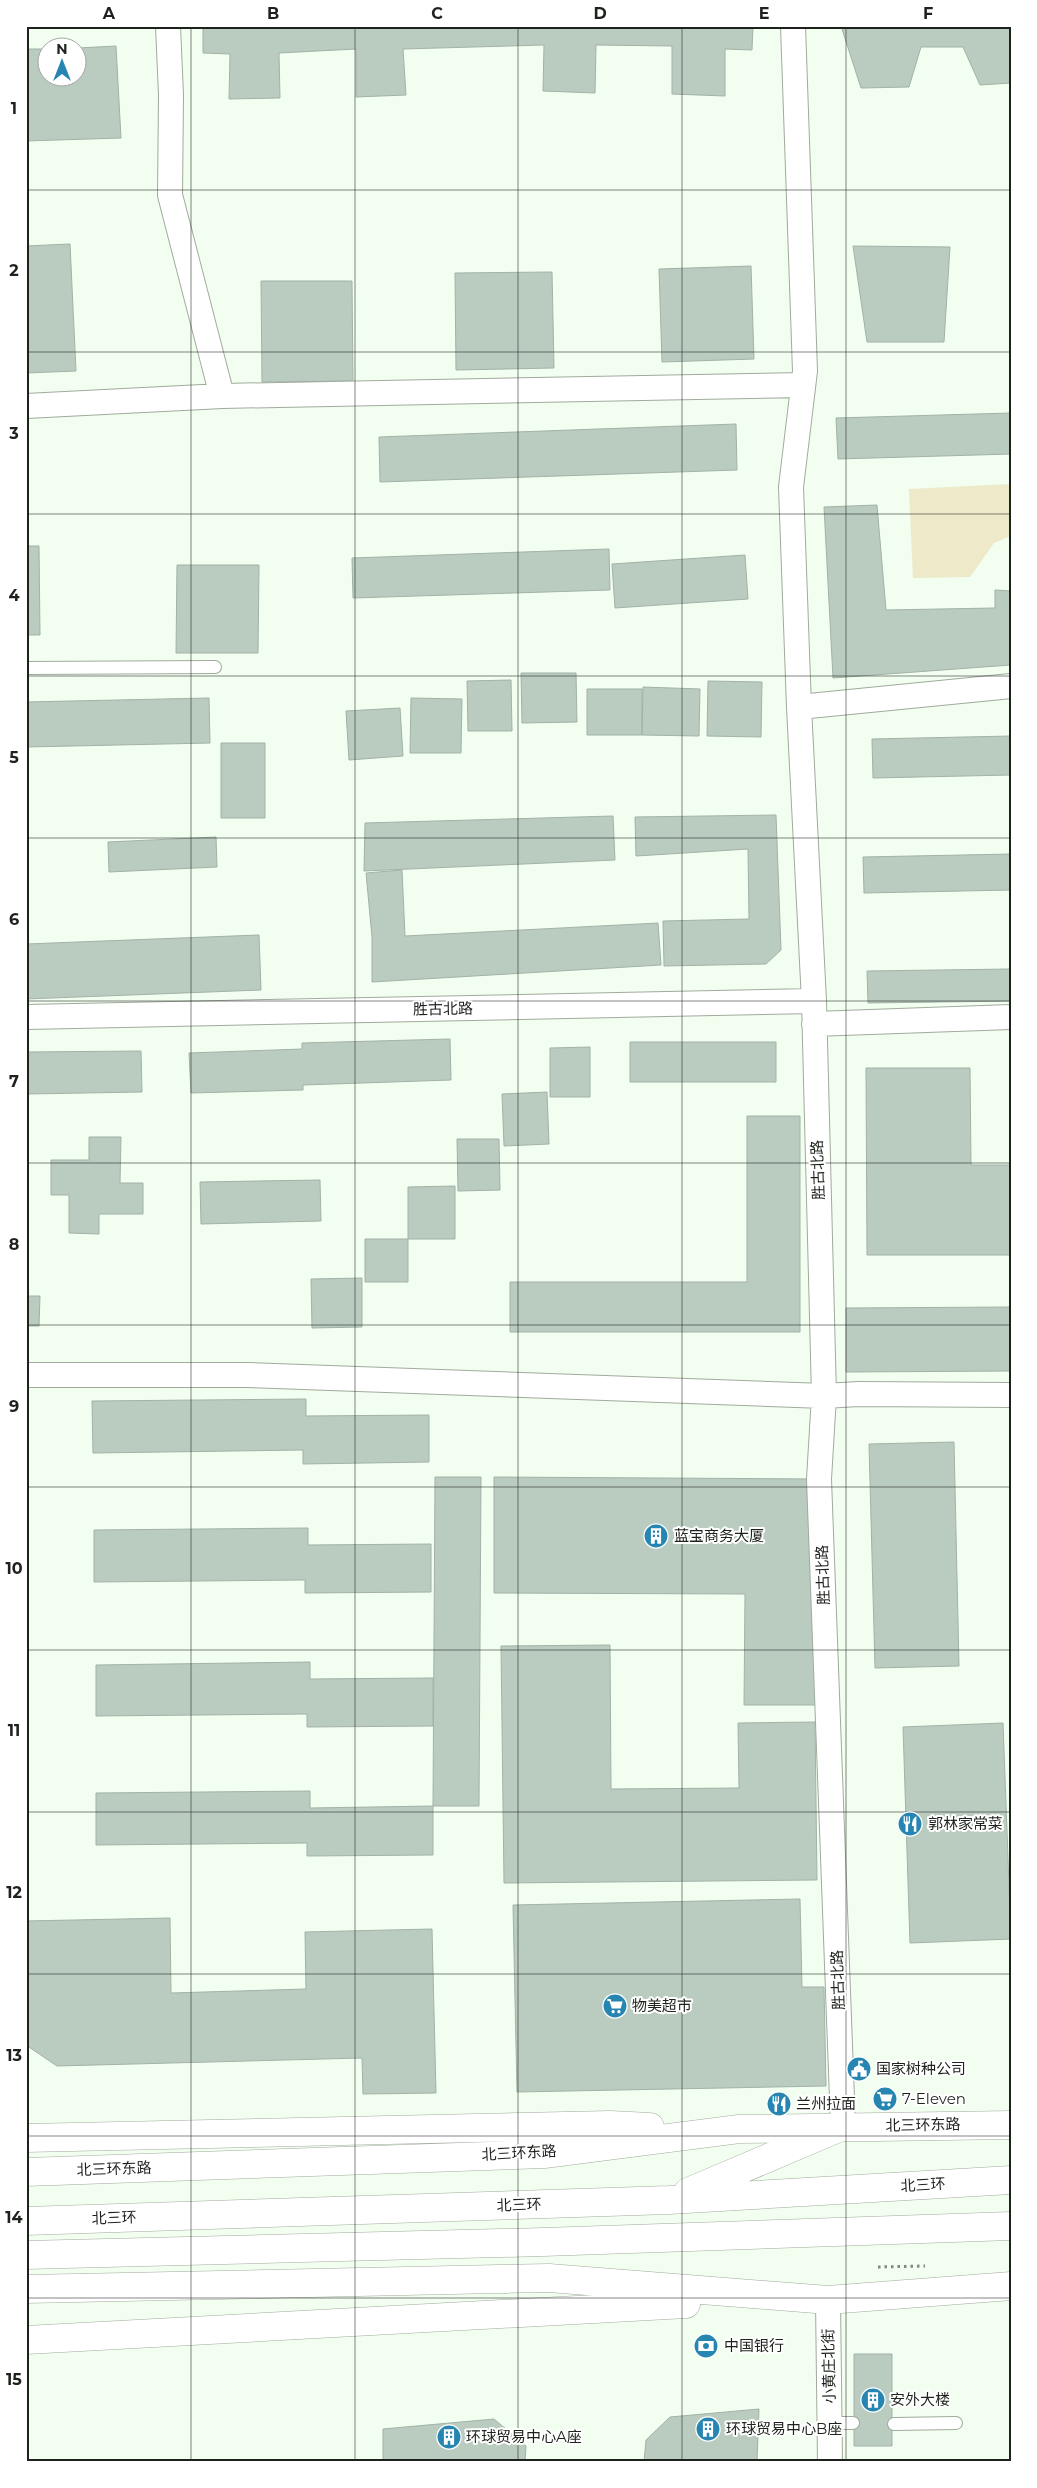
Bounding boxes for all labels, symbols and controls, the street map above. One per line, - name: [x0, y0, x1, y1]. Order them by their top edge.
- text: A: [102, 4, 116, 23]
- text: B: [267, 4, 279, 23]
- text: C: [431, 4, 443, 23]
- text: D: [593, 4, 607, 23]
- text: E: [759, 4, 769, 23]
- text: F: [923, 4, 933, 23]
- north arrow: [38, 38, 88, 88]
- text: N: [56, 40, 68, 58]
- text: 1: [11, 99, 17, 118]
- text: 2: [9, 261, 19, 280]
- text: 3: [8, 424, 19, 443]
- text: 4: [8, 586, 20, 605]
- text: 5: [9, 748, 19, 767]
- text: 6: [9, 910, 19, 929]
- street label: 胜古北路: [413, 998, 473, 1019]
- text: 7: [9, 1072, 19, 1091]
- street label: 胜古北路: [807, 1140, 828, 1200]
- text: 8: [9, 1235, 19, 1254]
- text: 9: [9, 1397, 19, 1416]
- building icon: 蓝宝商务大厦: [643, 1523, 669, 1549]
- place label: 蓝宝商务大厦: [674, 1526, 764, 1545]
- street label: 胜古北路: [812, 1545, 833, 1605]
- text: 10: [5, 1559, 23, 1578]
- text: 11: [8, 1721, 20, 1740]
- restaurant icon: 郭林家常菜: [897, 1811, 923, 1837]
- place label: 郭林家常菜: [928, 1814, 1003, 1833]
- text: 12: [6, 1883, 22, 1902]
- street label: 胜古北路: [827, 1950, 848, 2010]
- supermarket icon: 物美超市: [602, 1993, 628, 2019]
- place label: 物美超市: [632, 1996, 692, 2015]
- text: 13: [6, 2046, 22, 2065]
- public building icon: 国家树种公司: [846, 2056, 872, 2082]
- place label: 国家树种公司: [876, 2059, 966, 2078]
- supermarket icon: 7-Eleven: [872, 2086, 898, 2112]
- place label: 7-Eleven: [902, 2089, 966, 2108]
- restaurant icon: 兰州拉面: [766, 2091, 792, 2117]
- place label: 兰州拉面: [796, 2094, 856, 2113]
- street label: 北三环东路: [885, 2114, 961, 2135]
- street label: 北三环东路: [481, 2141, 557, 2164]
- street label: 北三环东路: [76, 2158, 152, 2179]
- street label: 北三环: [900, 2174, 946, 2195]
- street label: 北三环: [496, 2194, 542, 2215]
- street label: 北三环: [91, 2207, 137, 2228]
- text: 14: [5, 2208, 23, 2227]
- street label: 小黄庄北街: [818, 2328, 839, 2404]
- bank icon: 中国银行: [693, 2333, 719, 2359]
- place label: 中国银行: [724, 2336, 784, 2355]
- text: 15: [6, 2370, 22, 2389]
- building icon: 安外大楼: [860, 2387, 886, 2413]
- place label: 安外大楼: [890, 2390, 950, 2409]
- building icon: 环球贸易中心B座: [695, 2416, 721, 2442]
- place label: 环球贸易中心B座: [726, 2419, 842, 2438]
- building icon: 环球贸易中心A座: [436, 2424, 462, 2450]
- place label: 环球贸易中心A座: [466, 2427, 582, 2446]

